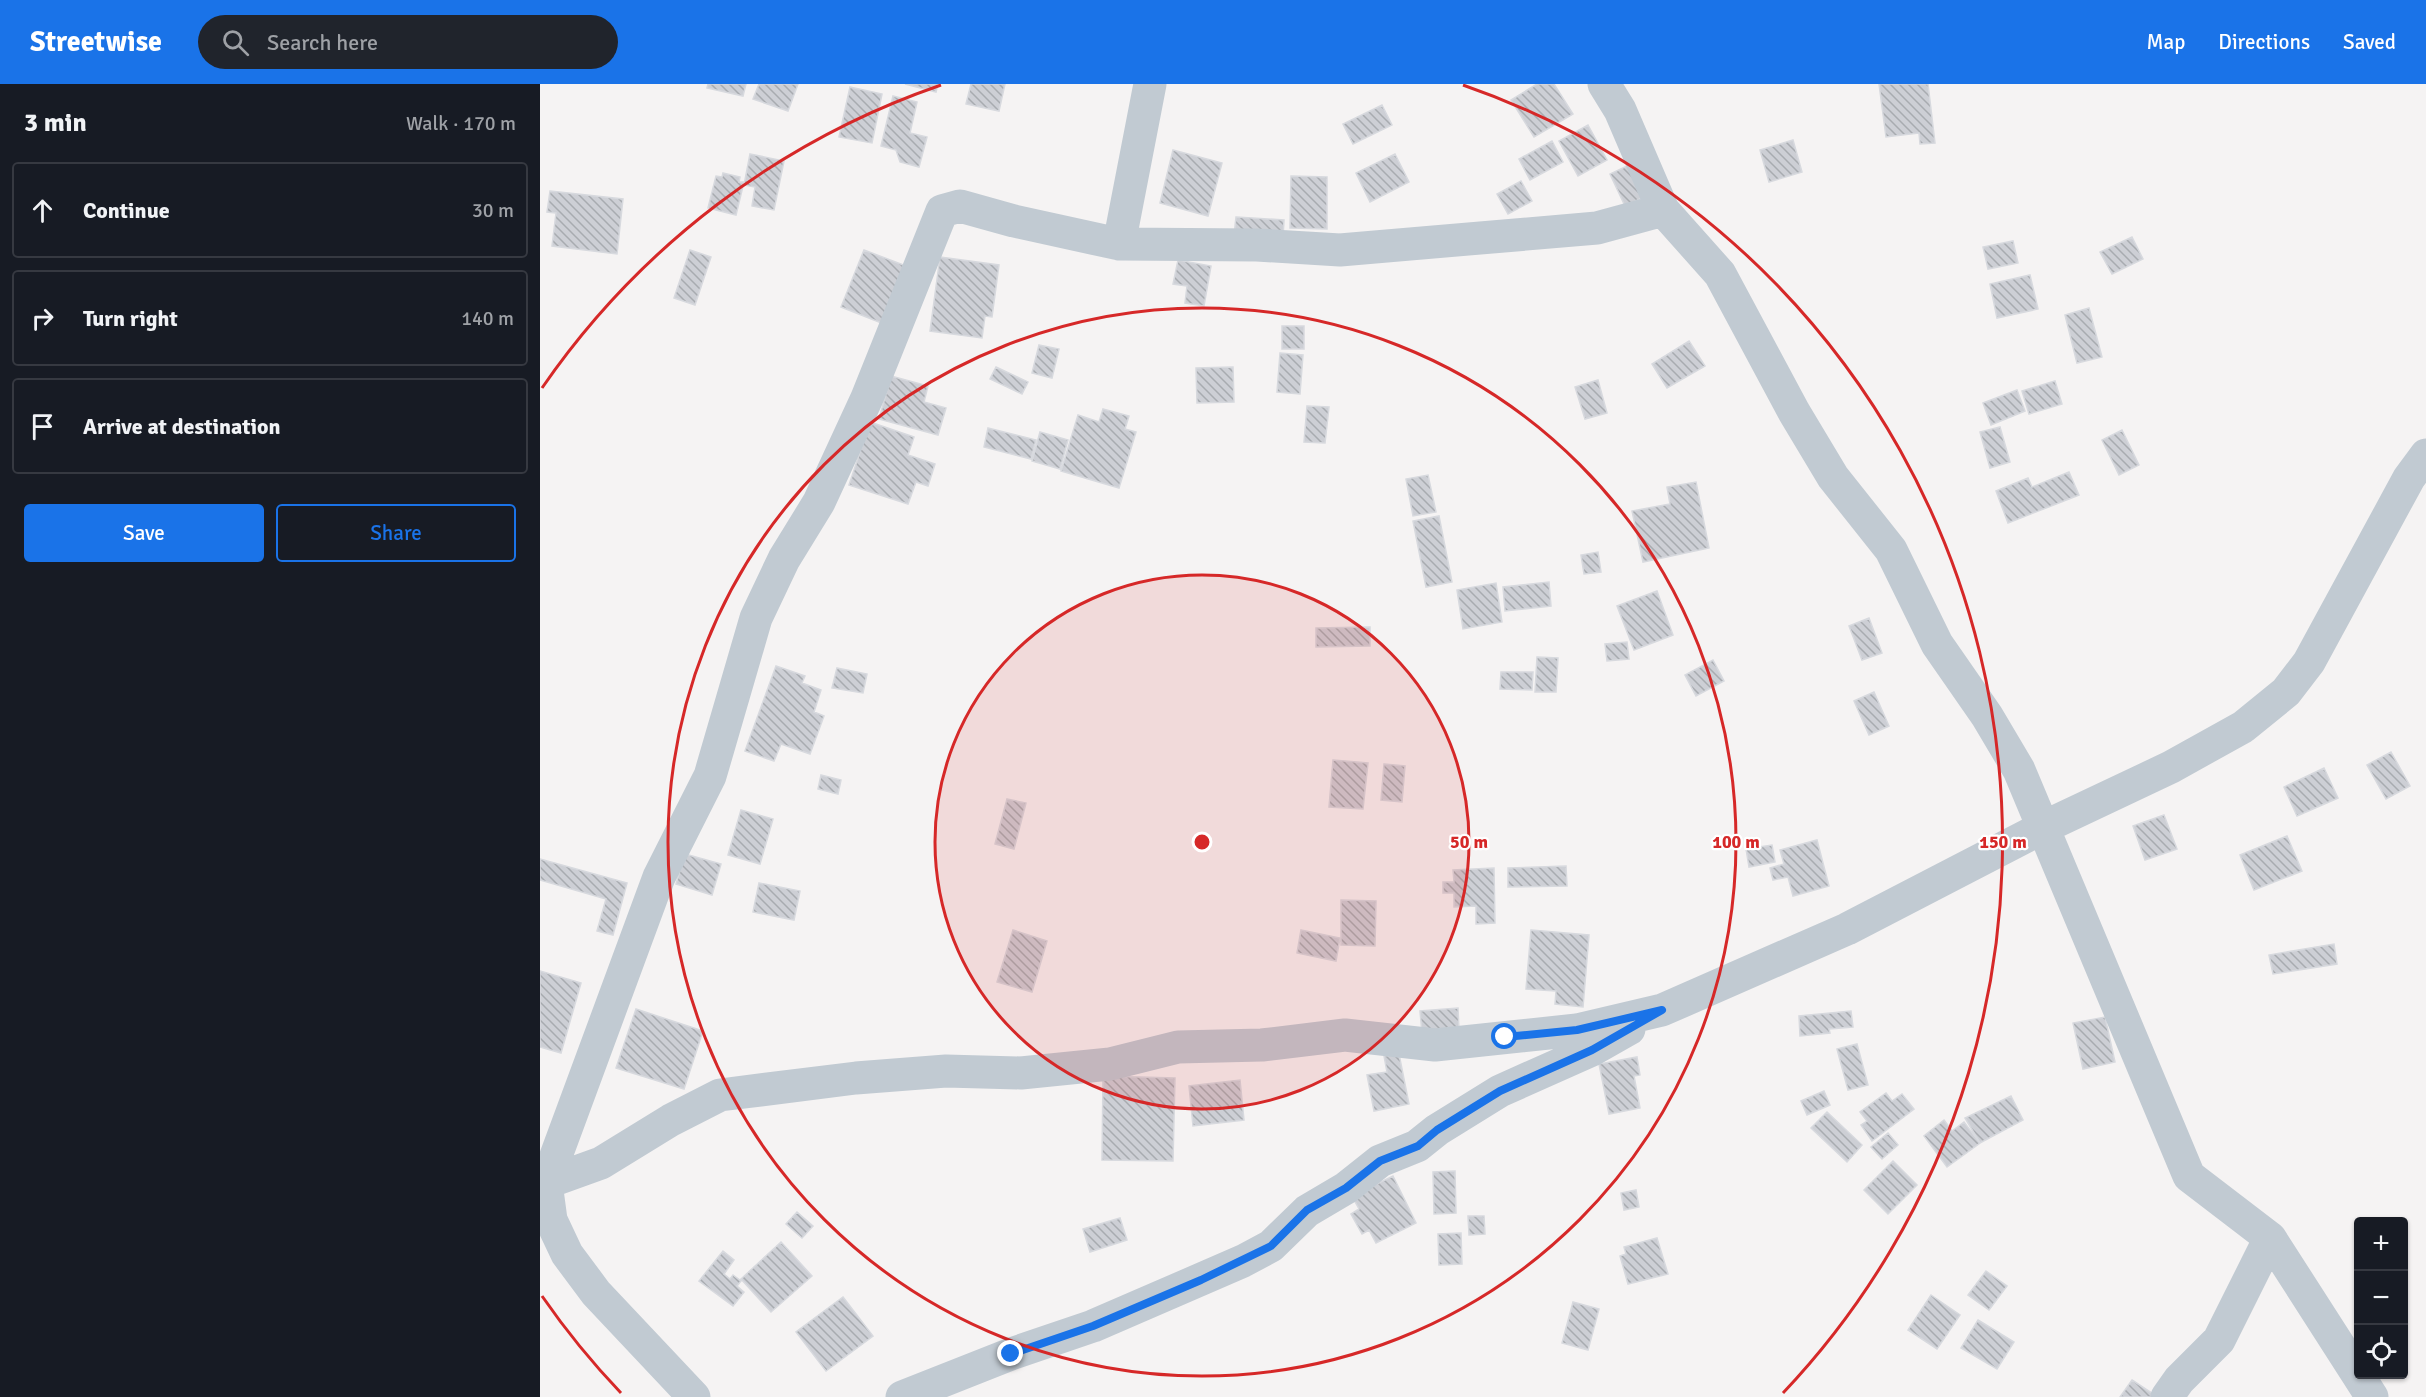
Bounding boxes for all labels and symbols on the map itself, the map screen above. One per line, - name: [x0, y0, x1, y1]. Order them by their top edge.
- text: 50 m: [1450, 831, 1488, 853]
- text: 100 m: [1712, 831, 1760, 853]
- text: 150 m: [1979, 831, 2027, 853]
- centre of rings: [1192, 832, 1212, 852]
- route start: [1491, 1023, 1517, 1049]
- route end: [997, 1340, 1023, 1366]

